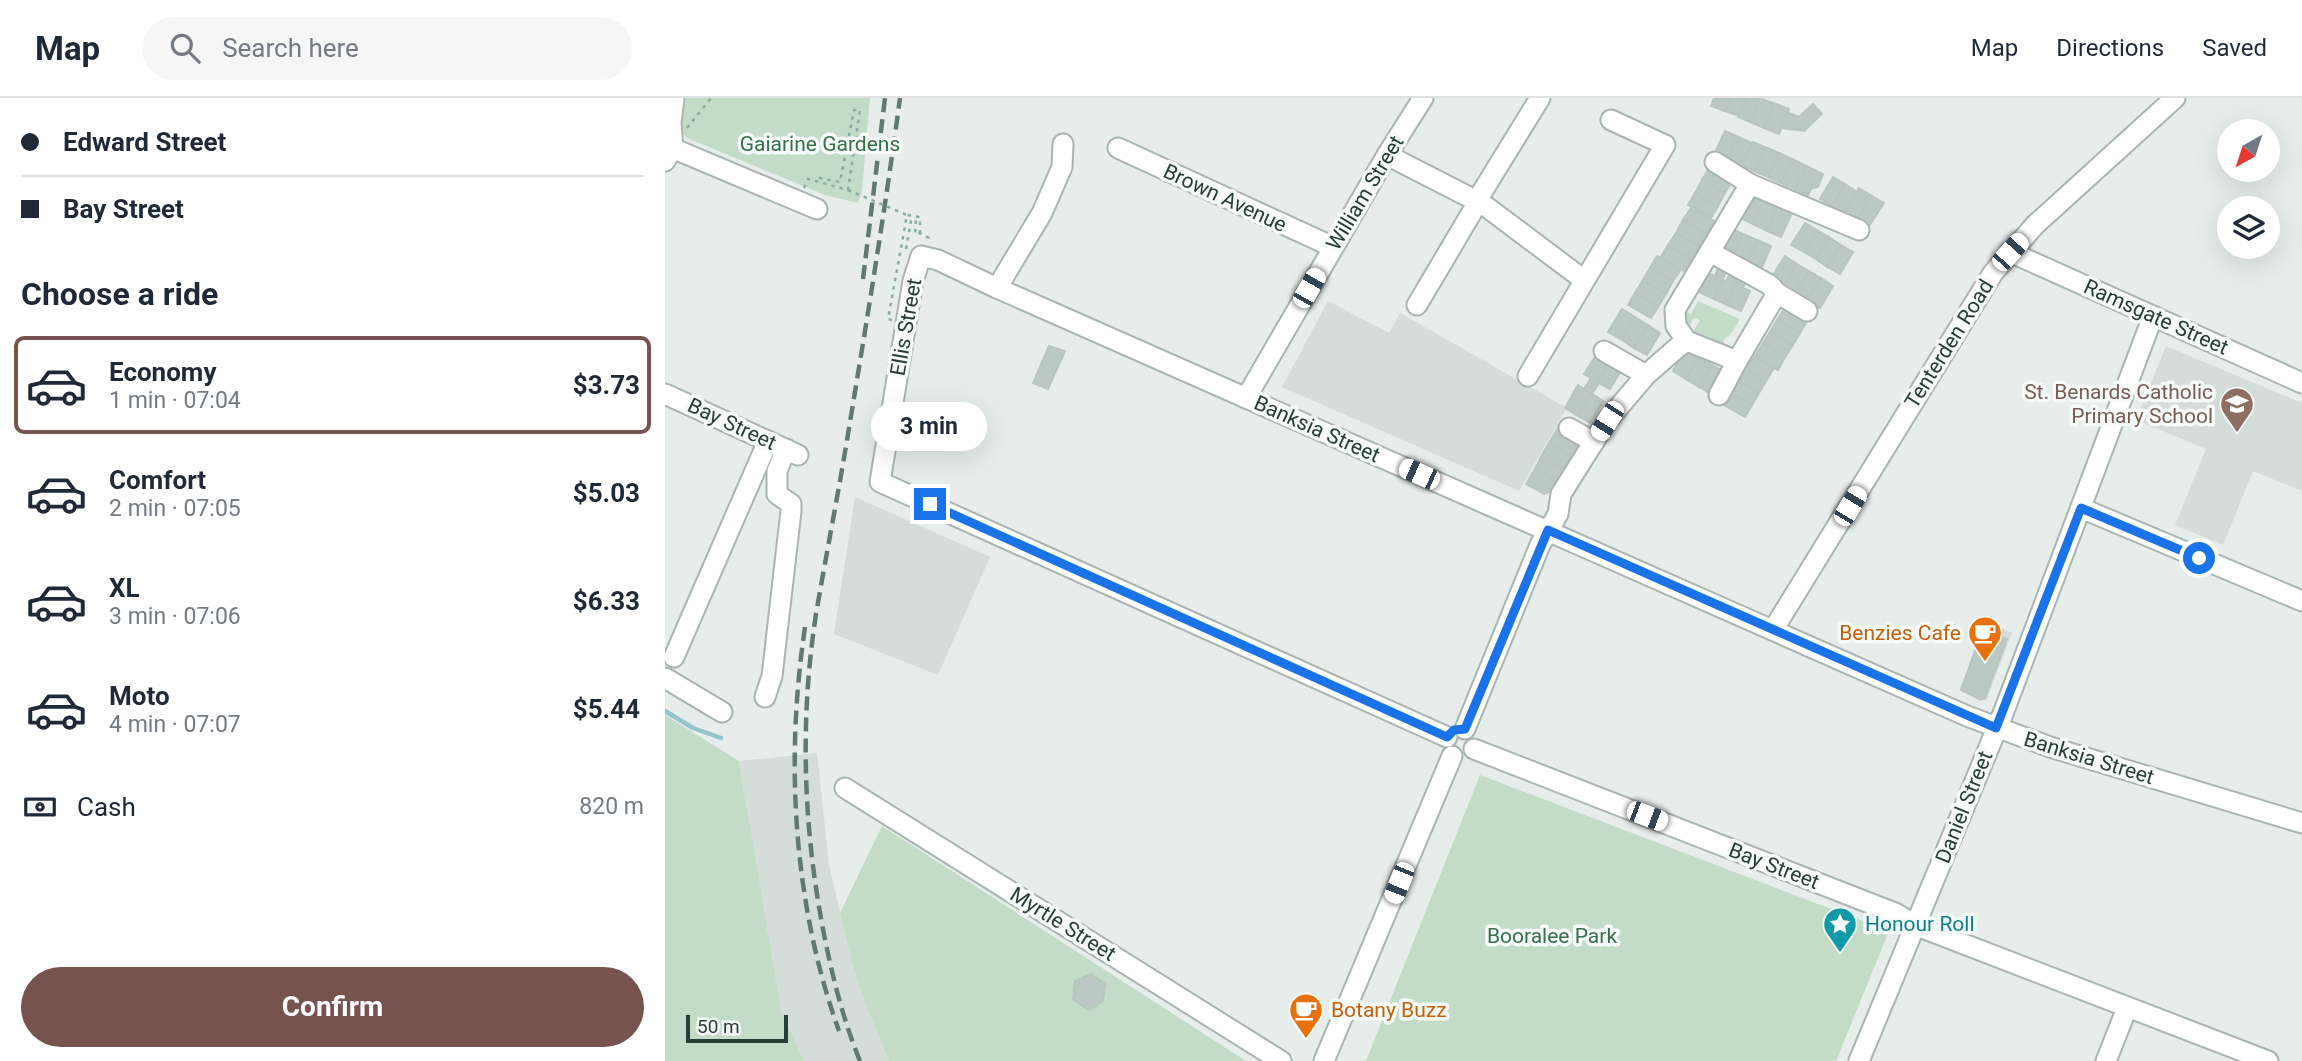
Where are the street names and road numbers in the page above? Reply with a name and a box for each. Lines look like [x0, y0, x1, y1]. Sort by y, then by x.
street label: William Street [1321, 131, 1409, 255]
street label: Brown Avenue [1160, 159, 1290, 237]
street label: Ramsgate Street [2080, 274, 2232, 360]
street label: Tenterden Road [1900, 275, 1998, 413]
street label: Ellis Street [886, 276, 926, 378]
street label: Banksia Street [1251, 391, 1384, 467]
street label: Bay Street [684, 393, 780, 455]
street label: Banksia Street [2021, 727, 2157, 789]
street label: Daniel Street [1931, 747, 1997, 867]
street label: Bay Street [1725, 838, 1823, 894]
street label: Myrtle Street [1006, 882, 1120, 966]

